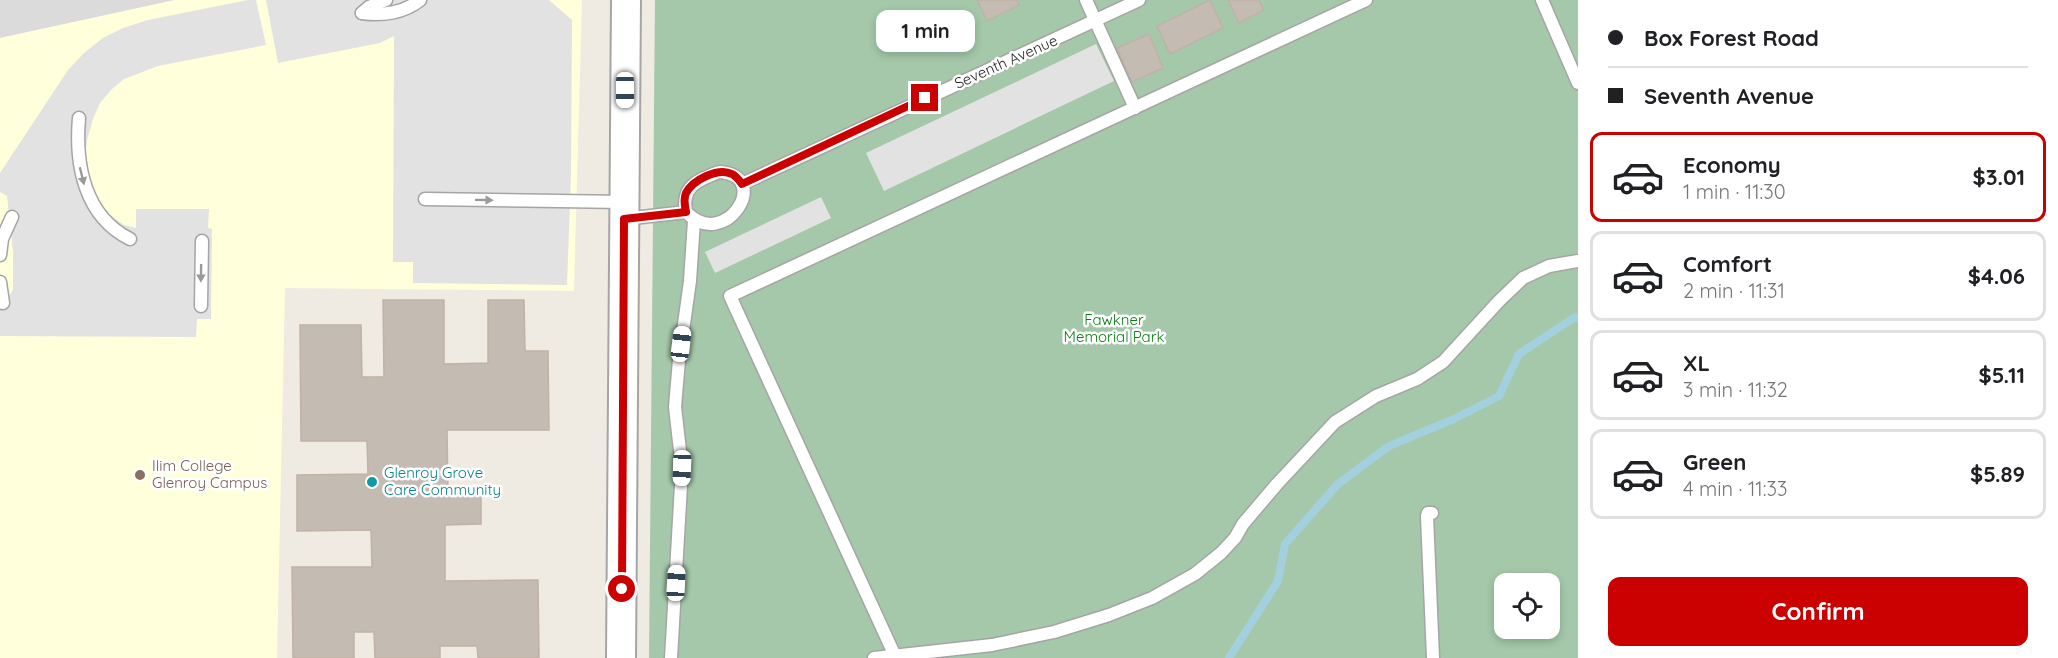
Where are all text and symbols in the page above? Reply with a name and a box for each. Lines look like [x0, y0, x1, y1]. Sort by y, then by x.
callout: 1 min [876, 11, 974, 53]
text: 1 min [901, 18, 950, 43]
text: Box Forest Road [1644, 24, 1819, 52]
street label: Seventh Avenue [951, 30, 1060, 93]
car [616, 72, 634, 108]
text: Seventh Avenue [1644, 82, 1814, 110]
route end [911, 84, 938, 111]
icon: car [1611, 150, 1665, 204]
text: Economy [1683, 151, 1781, 179]
text: $3.01 [1973, 163, 2025, 191]
one-way arrow [78, 166, 88, 185]
text: 1 min · 11:30 [1683, 179, 1786, 204]
one-way arrow [474, 195, 493, 205]
icon: car [1611, 249, 1665, 303]
text: Comfort [1683, 250, 1772, 278]
text: $4.06 [1968, 262, 2025, 290]
one-way arrow [197, 264, 206, 283]
text: 2 min · 11:31 [1683, 278, 1785, 303]
park label: Fawkner Memorial Park [1064, 310, 1165, 346]
car [670, 325, 692, 363]
icon: car [1611, 348, 1665, 402]
text: XL [1683, 349, 1710, 377]
text: $5.11 [1979, 361, 2025, 389]
text: 3 min · 11:32 [1683, 377, 1788, 402]
icon: car [1611, 447, 1665, 501]
text: Green [1683, 448, 1746, 476]
car [672, 450, 692, 486]
place label: Ilim College Glenroy Campus [152, 456, 267, 492]
text: $5.89 [1970, 460, 2025, 488]
place label: Glenroy Grove Care Community [384, 463, 501, 499]
marker: Ilim College Glenroy Campus [133, 468, 147, 482]
marker: Glenroy Grove Care Community [365, 475, 379, 489]
text: 4 min · 11:33 [1683, 476, 1787, 501]
car [666, 565, 686, 601]
map controls [1494, 573, 1560, 639]
button: locate [1494, 573, 1560, 639]
route start [608, 575, 635, 602]
button: Confirm [1608, 577, 2028, 646]

